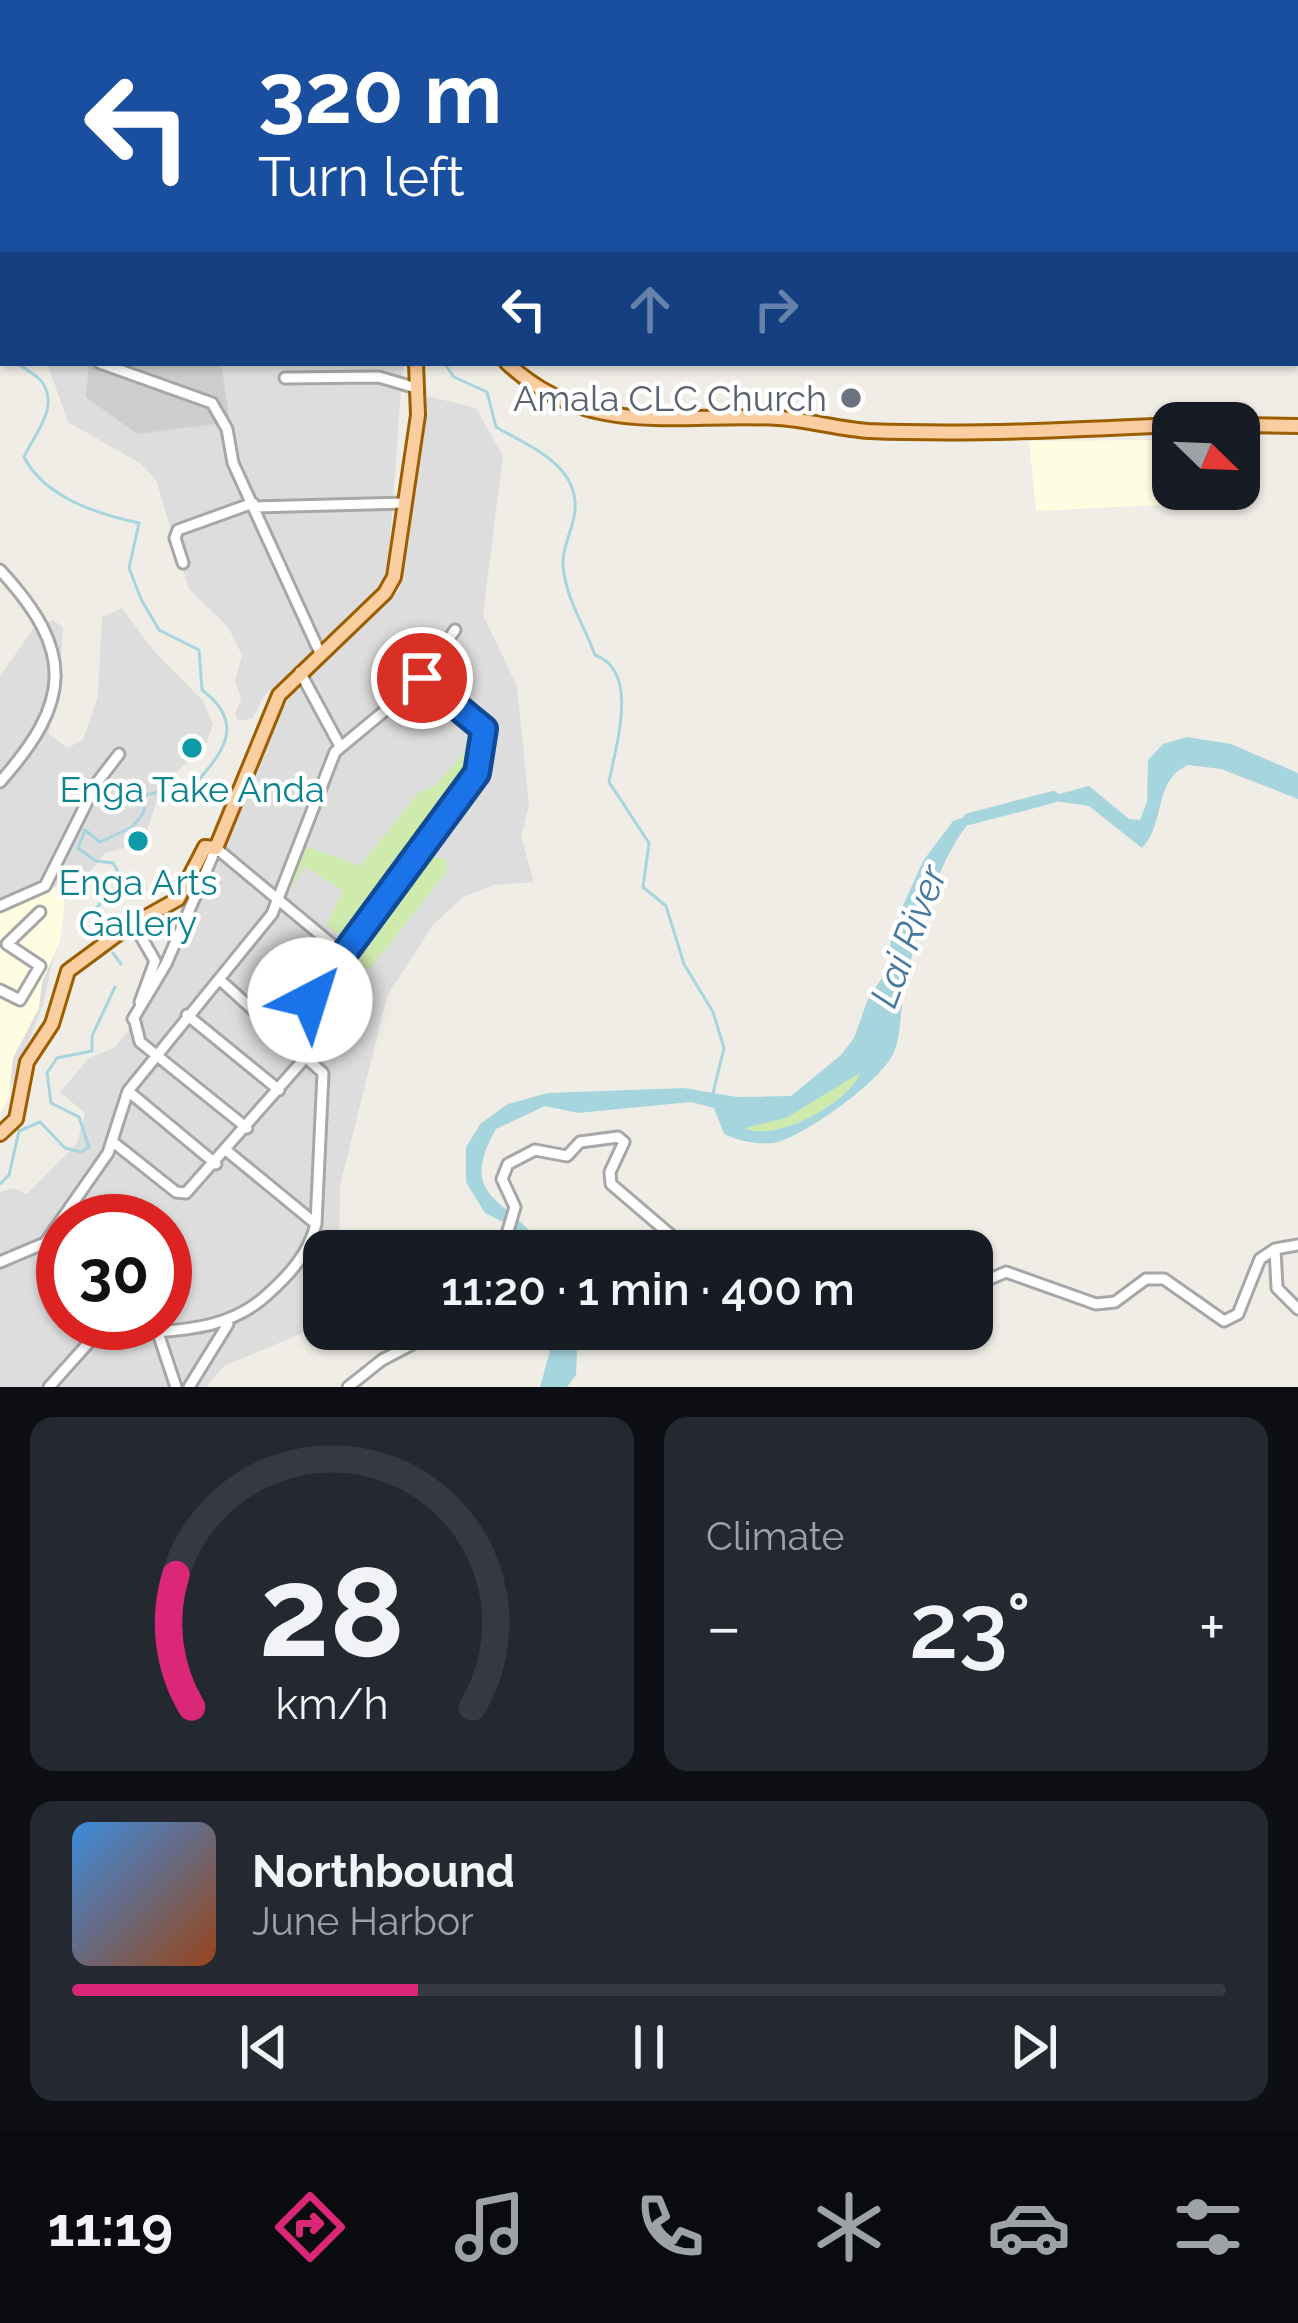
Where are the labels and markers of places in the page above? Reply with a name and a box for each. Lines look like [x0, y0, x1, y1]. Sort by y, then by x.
place label: Amala CLC Church [513, 377, 827, 419]
marker: Amala CLC Church [838, 385, 864, 411]
pin [371, 627, 473, 729]
marker: Enga Take Anda [179, 735, 205, 761]
place label: Enga Take Anda [59, 768, 325, 810]
marker: Enga Arts Gallery [125, 828, 151, 854]
place label: Enga Arts Gallery [58, 861, 218, 944]

